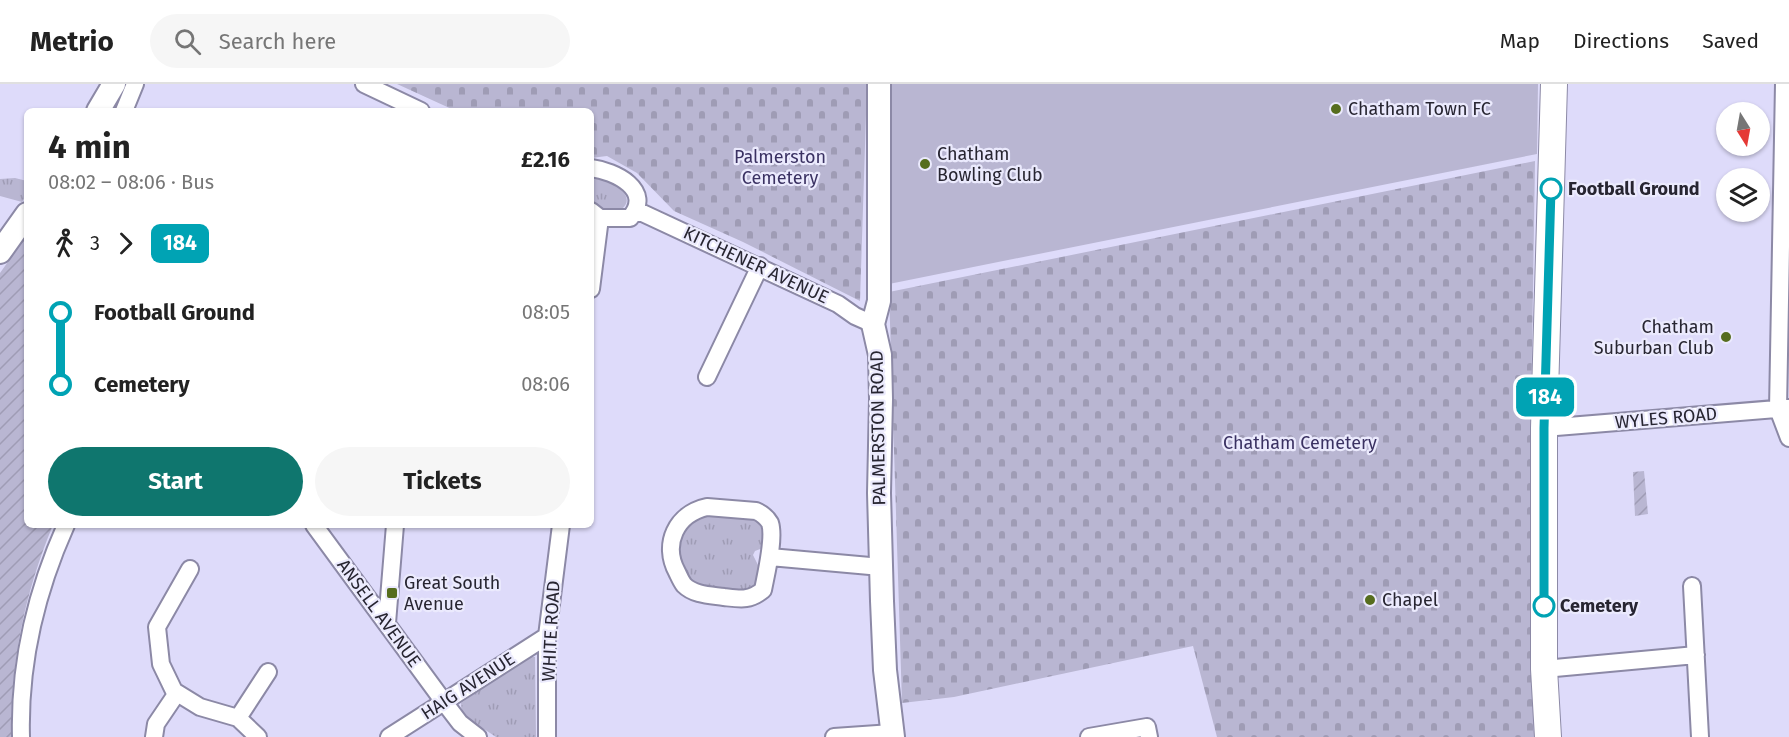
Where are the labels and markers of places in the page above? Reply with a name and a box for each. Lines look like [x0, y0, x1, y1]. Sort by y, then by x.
place label: Chatham Town FC [1348, 98, 1491, 120]
marker: Chatham Town FC [1329, 102, 1343, 116]
place label: Chatham Bowling Club [937, 143, 1043, 186]
marker: Chatham Bowling Club [918, 157, 932, 171]
marker: Football Ground [1540, 178, 1562, 200]
place label: Football Ground [1568, 178, 1700, 200]
place label: Chatham Suburban Club [1594, 316, 1714, 359]
marker: Chatham Suburban Club [1719, 330, 1733, 344]
place label: Great South Avenue [404, 572, 500, 615]
marker: Great South Avenue [385, 586, 399, 600]
place label: Chapel [1382, 589, 1438, 611]
marker: Chapel [1363, 593, 1377, 607]
marker: Cemetery [1533, 595, 1555, 617]
place label: Cemetery [1560, 595, 1639, 617]

